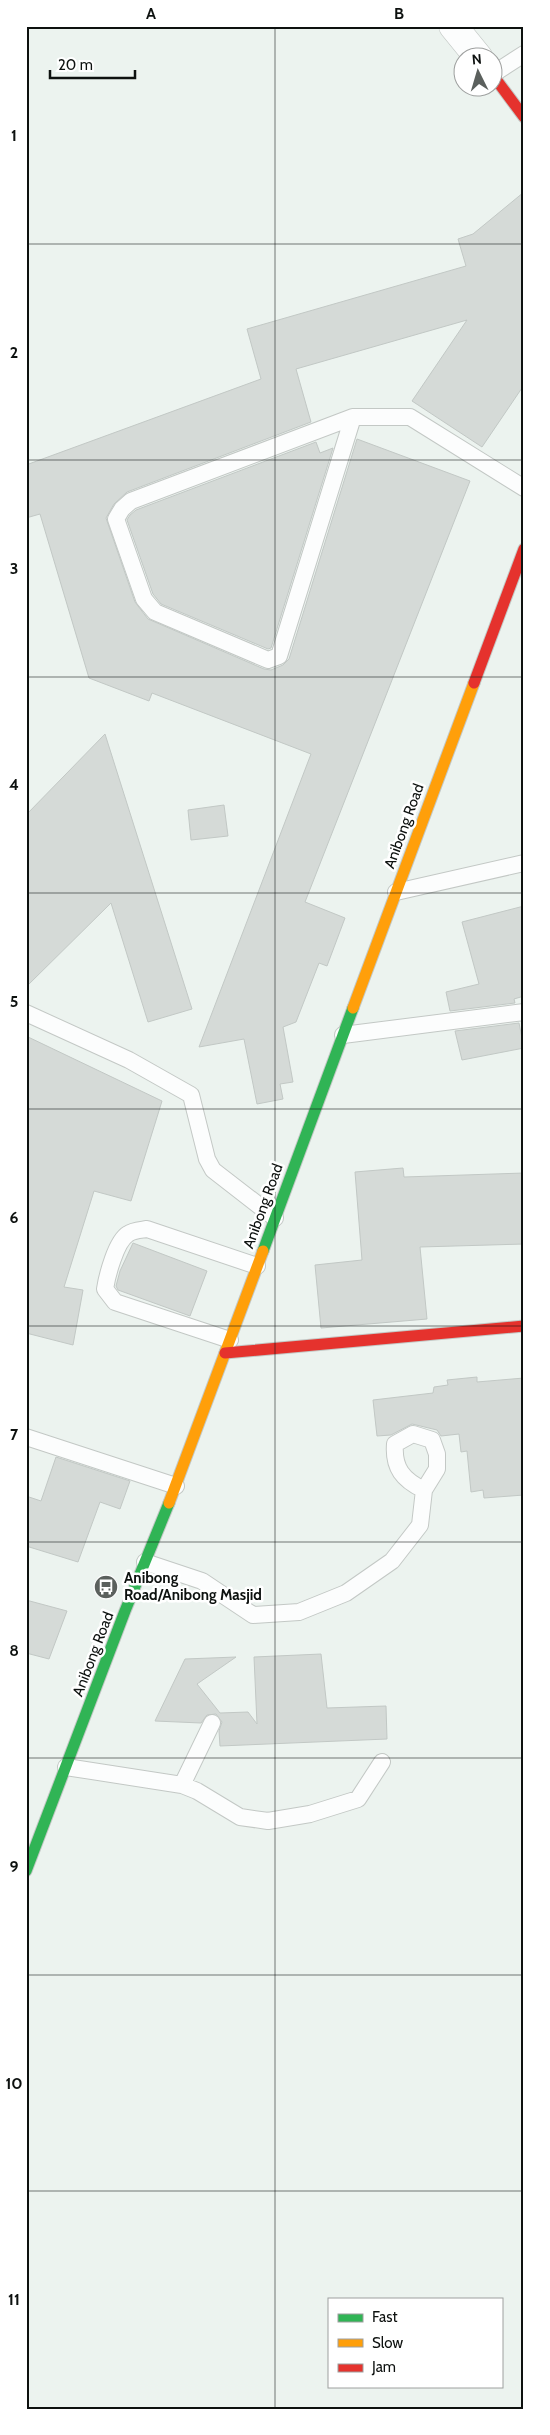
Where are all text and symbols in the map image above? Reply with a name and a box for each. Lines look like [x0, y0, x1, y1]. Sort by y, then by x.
text: A [146, 4, 156, 23]
text: B [394, 4, 404, 23]
scale bar [50, 48, 135, 80]
north arrow [452, 48, 502, 98]
text: N [471, 50, 483, 68]
text: 20 m [58, 56, 93, 74]
text: 1 [11, 126, 17, 145]
text: 2 [10, 343, 18, 362]
text: 3 [10, 559, 18, 578]
text: 4 [9, 775, 19, 794]
street label: Anibong Road [380, 781, 428, 871]
text: 5 [10, 992, 18, 1011]
street label: Anibong Road [239, 1161, 287, 1251]
text: 6 [10, 1208, 19, 1227]
text: 7 [10, 1425, 19, 1444]
place label: Anibong Road/Anibong Masjid [124, 1569, 262, 1604]
bus stop icon: Anibong Road/Anibong Masjid [93, 1574, 119, 1600]
street label: Anibong Road [69, 1609, 117, 1699]
text: 8 [9, 1641, 19, 1660]
text: 9 [10, 1857, 19, 1876]
text: 10 [5, 2074, 23, 2093]
text: 11 [8, 2290, 20, 2309]
legend [328, 2298, 502, 2388]
text: Fast [372, 2308, 397, 2326]
text: Slow [372, 2334, 403, 2352]
text: Jam [371, 2358, 396, 2376]

